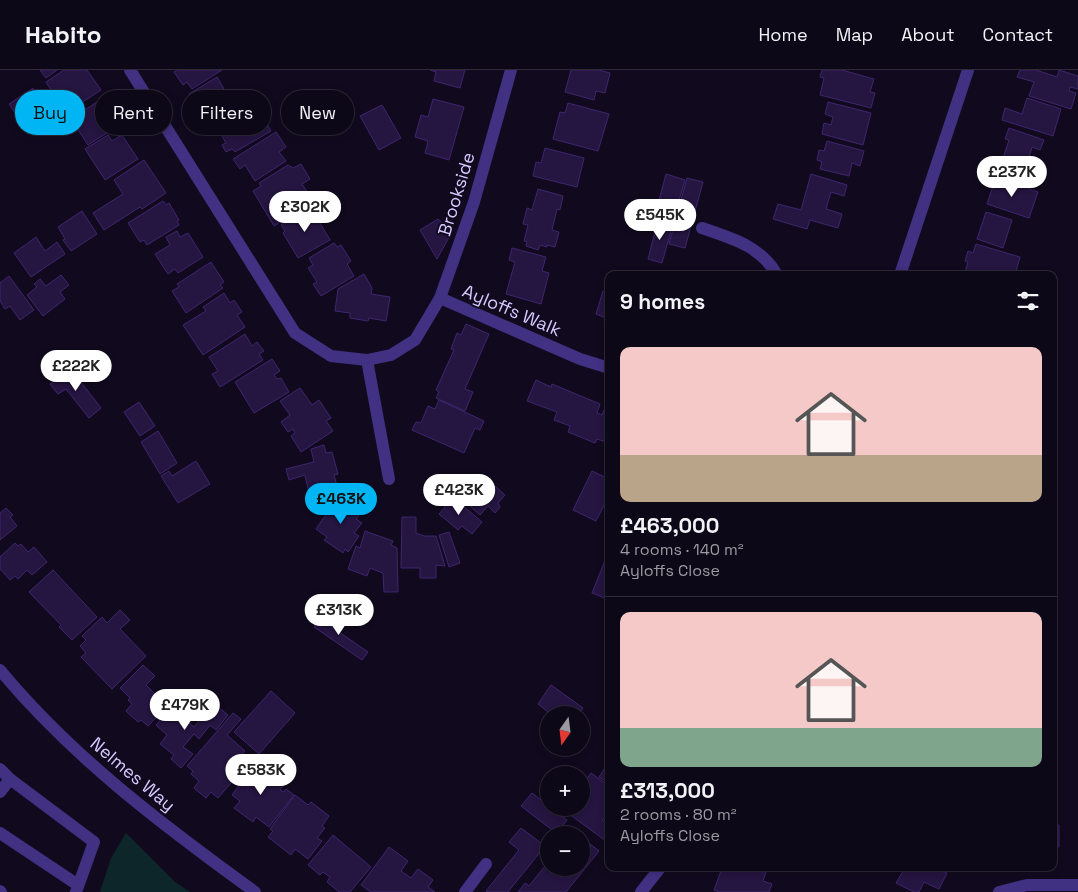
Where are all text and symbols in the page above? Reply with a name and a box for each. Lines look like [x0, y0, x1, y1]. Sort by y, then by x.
text: Habito [25, 19, 102, 50]
text: Home [759, 23, 808, 46]
text: Map [836, 23, 873, 46]
text: About [901, 23, 955, 46]
text: Contact [983, 23, 1053, 46]
chip: Buy [15, 90, 85, 135]
chip: Rent [95, 90, 172, 135]
chip: Filters [182, 90, 271, 135]
chip: New [281, 90, 354, 135]
street label: Brookside [432, 149, 480, 239]
pin: £237K [977, 156, 1047, 198]
text: £237K [988, 161, 1036, 182]
pin: £302K [270, 190, 340, 233]
text: £302K [280, 196, 330, 217]
pin: £545K [625, 198, 695, 241]
text: £545K [635, 204, 685, 225]
street label: Ayloffs Walk [459, 279, 565, 341]
icon: filters [1014, 287, 1042, 315]
text: 9 homes [620, 288, 705, 315]
pin: £222K [41, 350, 111, 392]
text: £222K [52, 355, 100, 376]
icon: home [786, 379, 876, 469]
pin: £423K [424, 474, 494, 516]
text: £423K [434, 479, 484, 500]
pin: £463K [306, 482, 376, 525]
text: £463K [316, 488, 366, 509]
text: £463,000 [620, 512, 719, 539]
text: 4 rooms · 140 m² [620, 539, 744, 560]
text: Ayloffs Close [620, 560, 720, 581]
pin: £313K [304, 594, 374, 636]
text: £313K [316, 599, 362, 620]
icon: home [786, 645, 876, 735]
pin: £479K [150, 688, 220, 731]
text: £479K [161, 694, 209, 715]
north arrow [540, 706, 590, 756]
map controls [540, 706, 590, 876]
street label: Nelmes Way [86, 732, 180, 816]
pin: £583K [226, 754, 296, 796]
text: £583K [236, 759, 286, 780]
button: + [540, 766, 590, 816]
text: £313,000 [620, 777, 715, 804]
text: 2 rooms · 80 m² [620, 804, 737, 825]
text: Ayloffs Close [620, 825, 720, 846]
button: − [540, 826, 590, 876]

